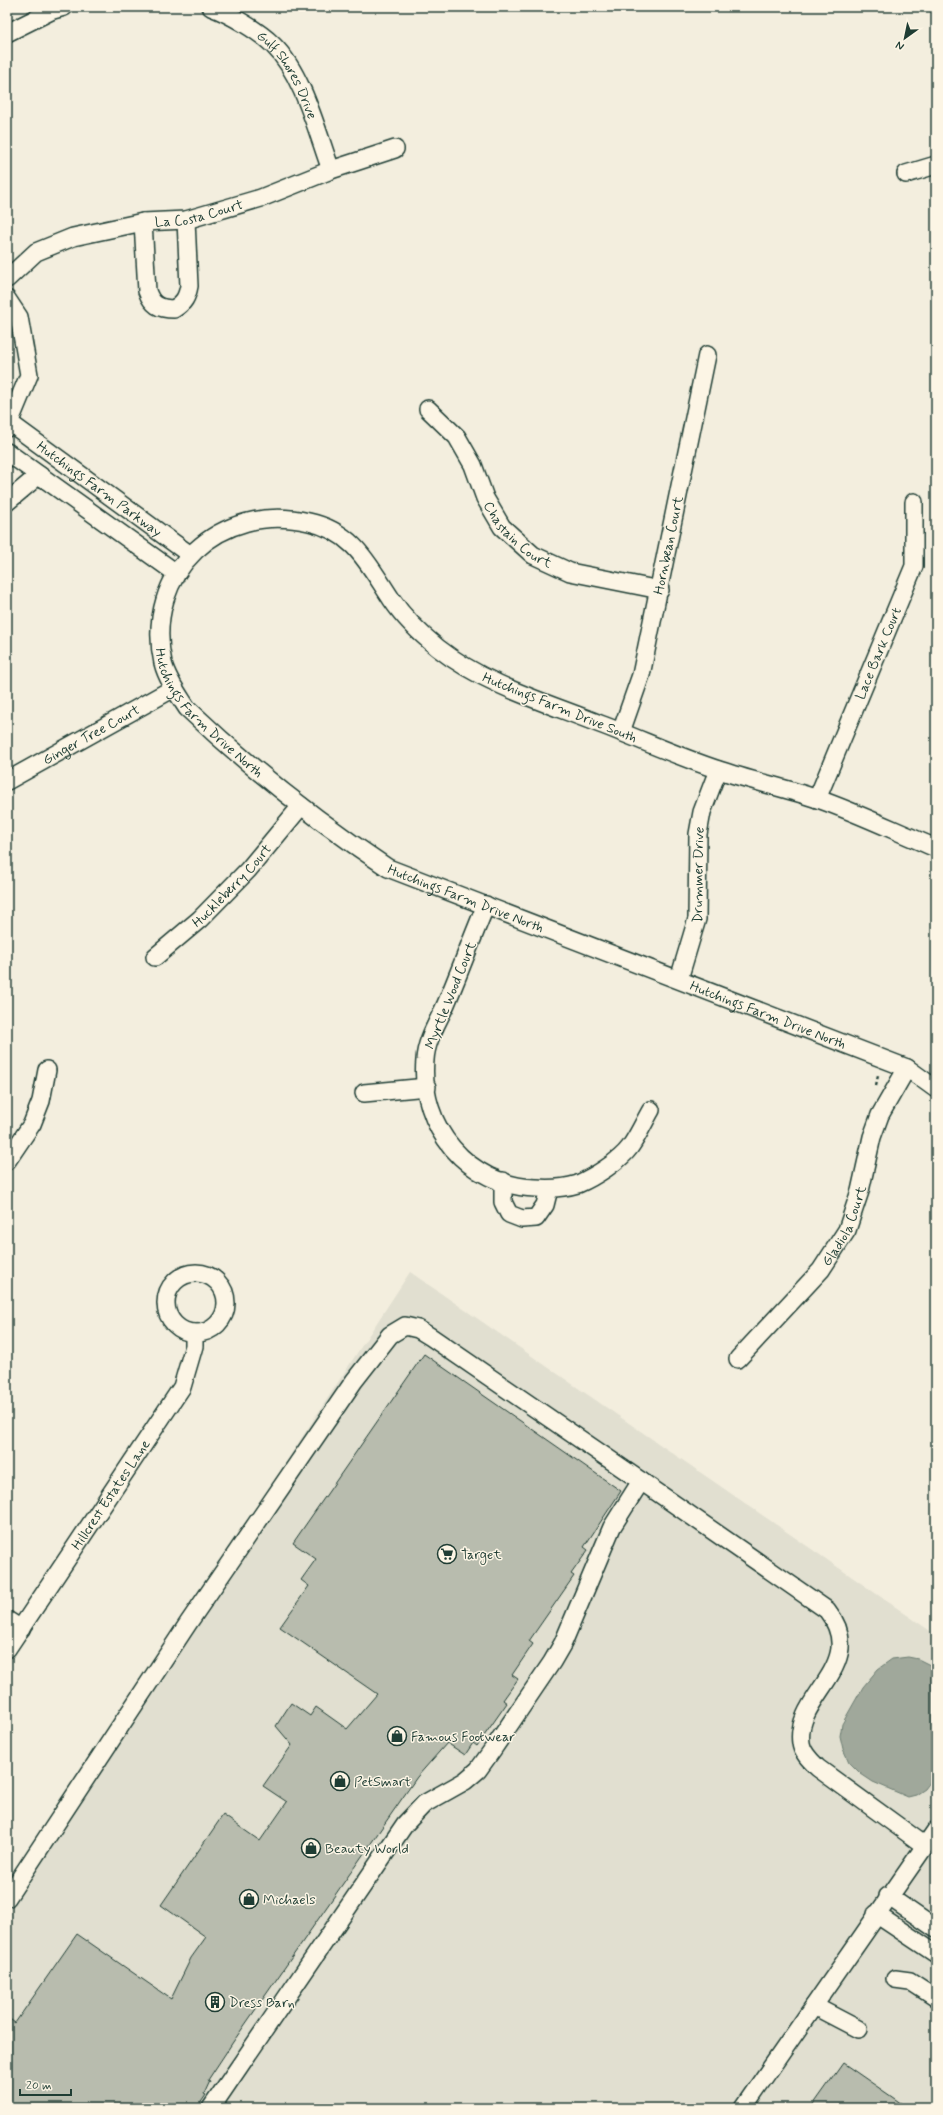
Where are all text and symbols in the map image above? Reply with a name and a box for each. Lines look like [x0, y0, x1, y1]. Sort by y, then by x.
north arrow [885, 18, 925, 58]
street label: Gulf Shores Drive [253, 27, 321, 122]
text: N [893, 38, 907, 53]
street label: La Costa Court [154, 196, 246, 231]
street label: Hutchings Farm Parkway [33, 438, 165, 541]
street label: Hornbean Court [650, 494, 688, 596]
street label: Chastain Court [479, 498, 555, 573]
street label: Lace Bark Court [851, 605, 906, 702]
street label: Hutchings Farm Drive North [151, 647, 267, 782]
street label: Hutchings Farm Drive South [479, 669, 640, 749]
street label: Ginger Tree Court [40, 701, 143, 769]
street label: Drummer Drive [689, 825, 709, 923]
street label: Huckleberry Court [189, 840, 276, 932]
street label: Hutchings Farm Drive North [385, 861, 546, 937]
street label: Myrtle Wood Court [421, 938, 481, 1052]
street label: Hutchings Farm Drive North [687, 977, 849, 1054]
street label: Gladiola Court [818, 1184, 871, 1270]
street label: Hillcrest Estates Lane [68, 1436, 155, 1554]
supermarket icon: Target [436, 1543, 458, 1565]
place label: Target [461, 1546, 502, 1565]
shop icon: Famous Footwear [386, 1725, 408, 1747]
place label: Famous Footwear [411, 1728, 515, 1746]
shop icon: PetSmart [329, 1770, 351, 1792]
place label: PetSmart [354, 1773, 412, 1791]
shop icon: Beauty World [300, 1837, 322, 1859]
place label: Beauty World [325, 1840, 409, 1858]
shop icon: Michaels [238, 1888, 260, 1910]
place label: Michaels [263, 1891, 315, 1909]
building icon: Dress Barn [204, 1991, 226, 2013]
place label: Dress Barn [229, 1994, 295, 2012]
scale bar [20, 2071, 71, 2097]
text: 20 m [26, 2078, 52, 2094]

